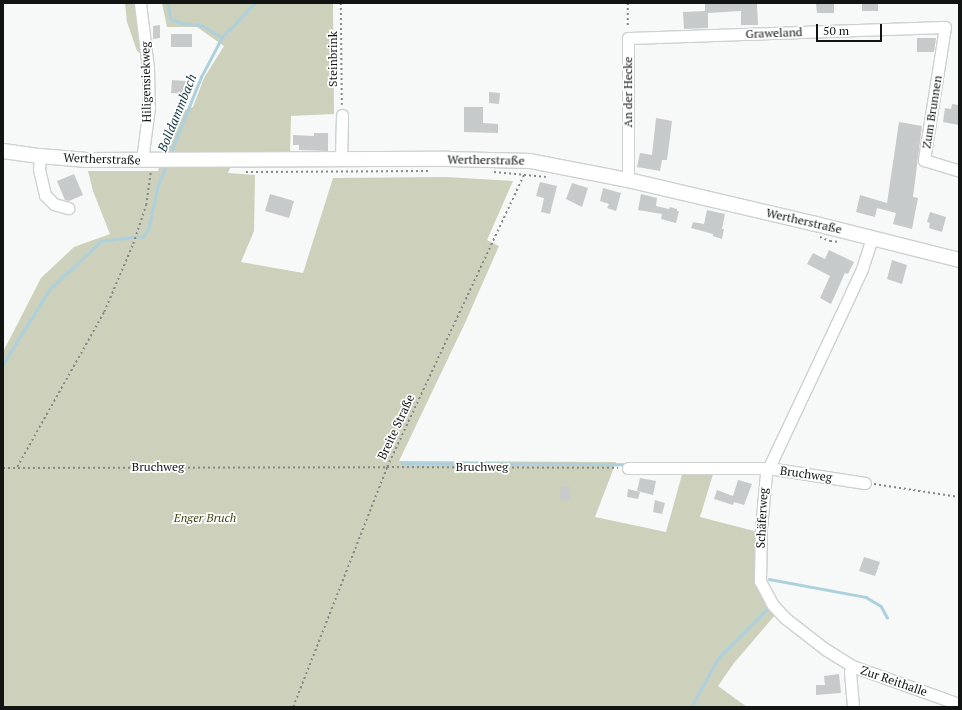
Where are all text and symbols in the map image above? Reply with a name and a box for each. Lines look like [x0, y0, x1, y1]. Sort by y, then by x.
scale bar [818, 16, 884, 42]
text: 50 m [823, 23, 849, 38]
street label: Graweland [745, 25, 803, 41]
street label: Steinbrink [326, 31, 340, 87]
street label: Hiligensiekweg [138, 41, 154, 123]
street label: An der Hecke [621, 57, 635, 127]
water label: Bolldammbach [154, 72, 200, 154]
street label: Zum Brunnen [919, 74, 945, 150]
street label: Wertherstraße [63, 150, 141, 168]
street label: Wertherstraße [447, 152, 525, 168]
street label: Wertherstraße [765, 205, 843, 237]
street label: Breite Straße [375, 392, 417, 462]
street label: Bruchweg [132, 460, 184, 474]
street label: Bruchweg [456, 460, 508, 474]
street label: Bruchweg [779, 463, 833, 485]
street label: Schäferweg [753, 487, 771, 549]
park label: Enger Bruch [174, 511, 236, 525]
street label: Zur Reithalle [859, 663, 929, 699]

